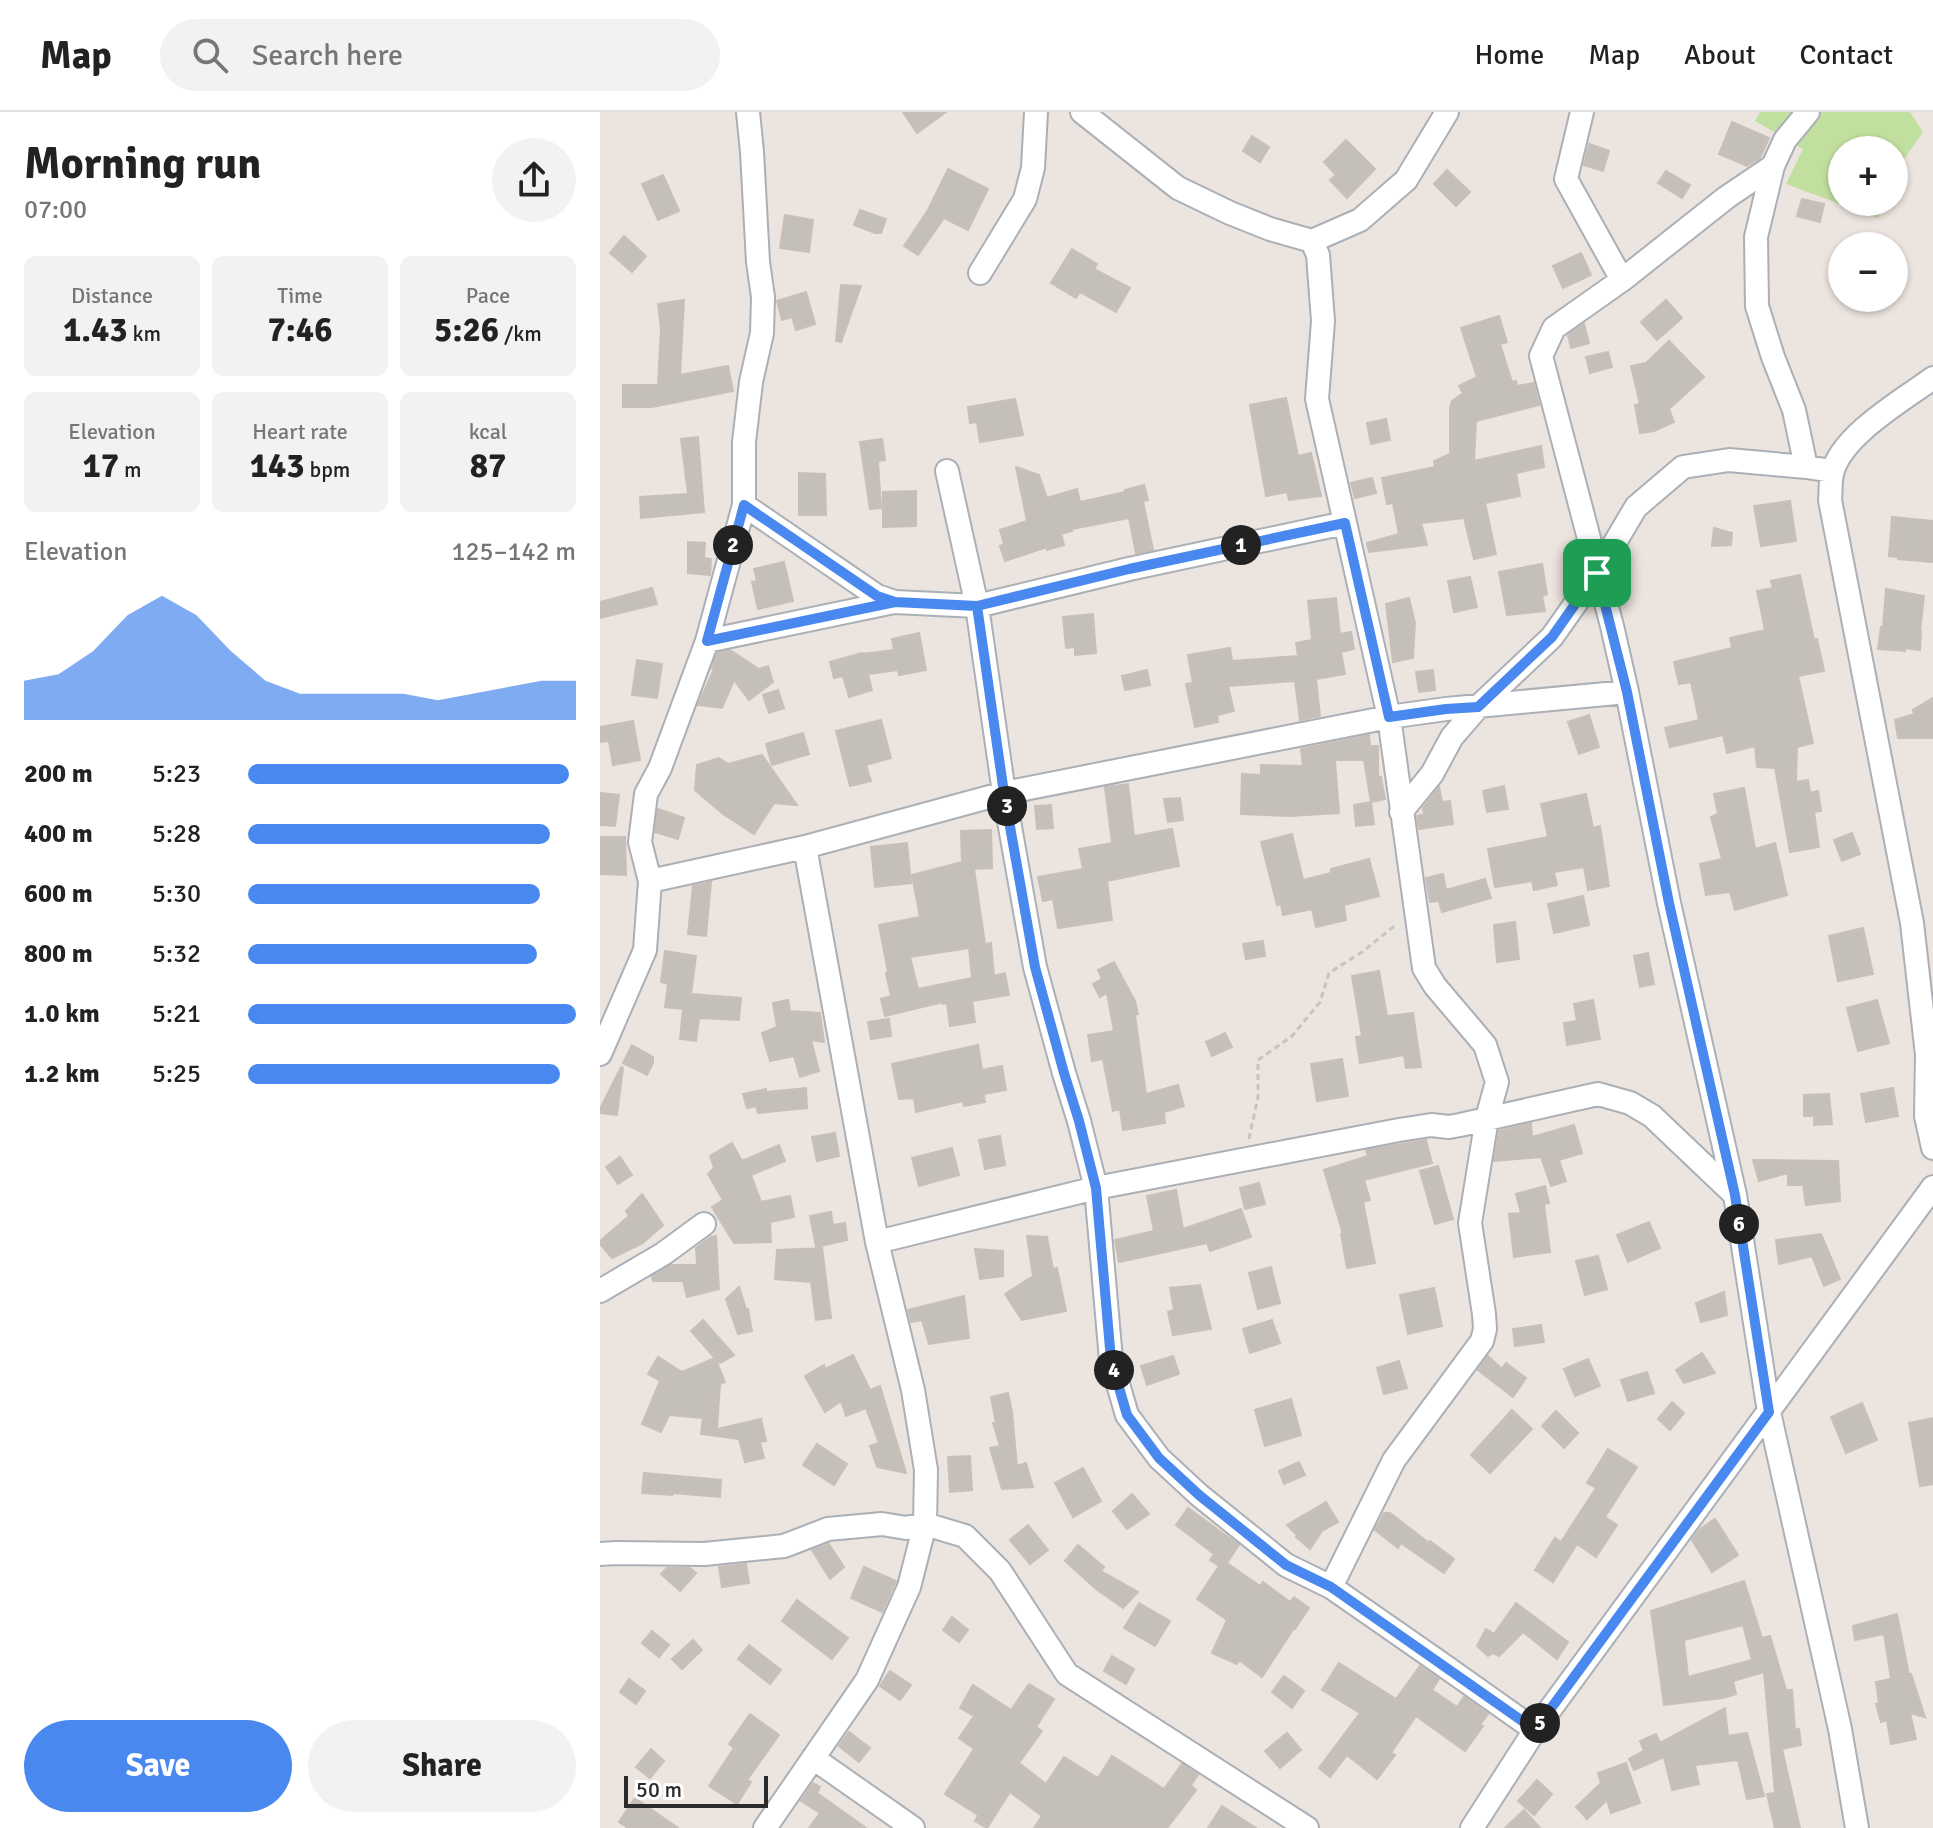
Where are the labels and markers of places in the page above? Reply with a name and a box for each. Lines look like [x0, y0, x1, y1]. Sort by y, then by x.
pin: 2 [713, 525, 753, 565]
pin: 1 [1221, 525, 1261, 565]
pin [1563, 539, 1631, 607]
pin: 3 [987, 786, 1027, 826]
pin: 6 [1719, 1204, 1759, 1244]
pin: 4 [1094, 1350, 1134, 1390]
pin: 5 [1520, 1703, 1560, 1743]

